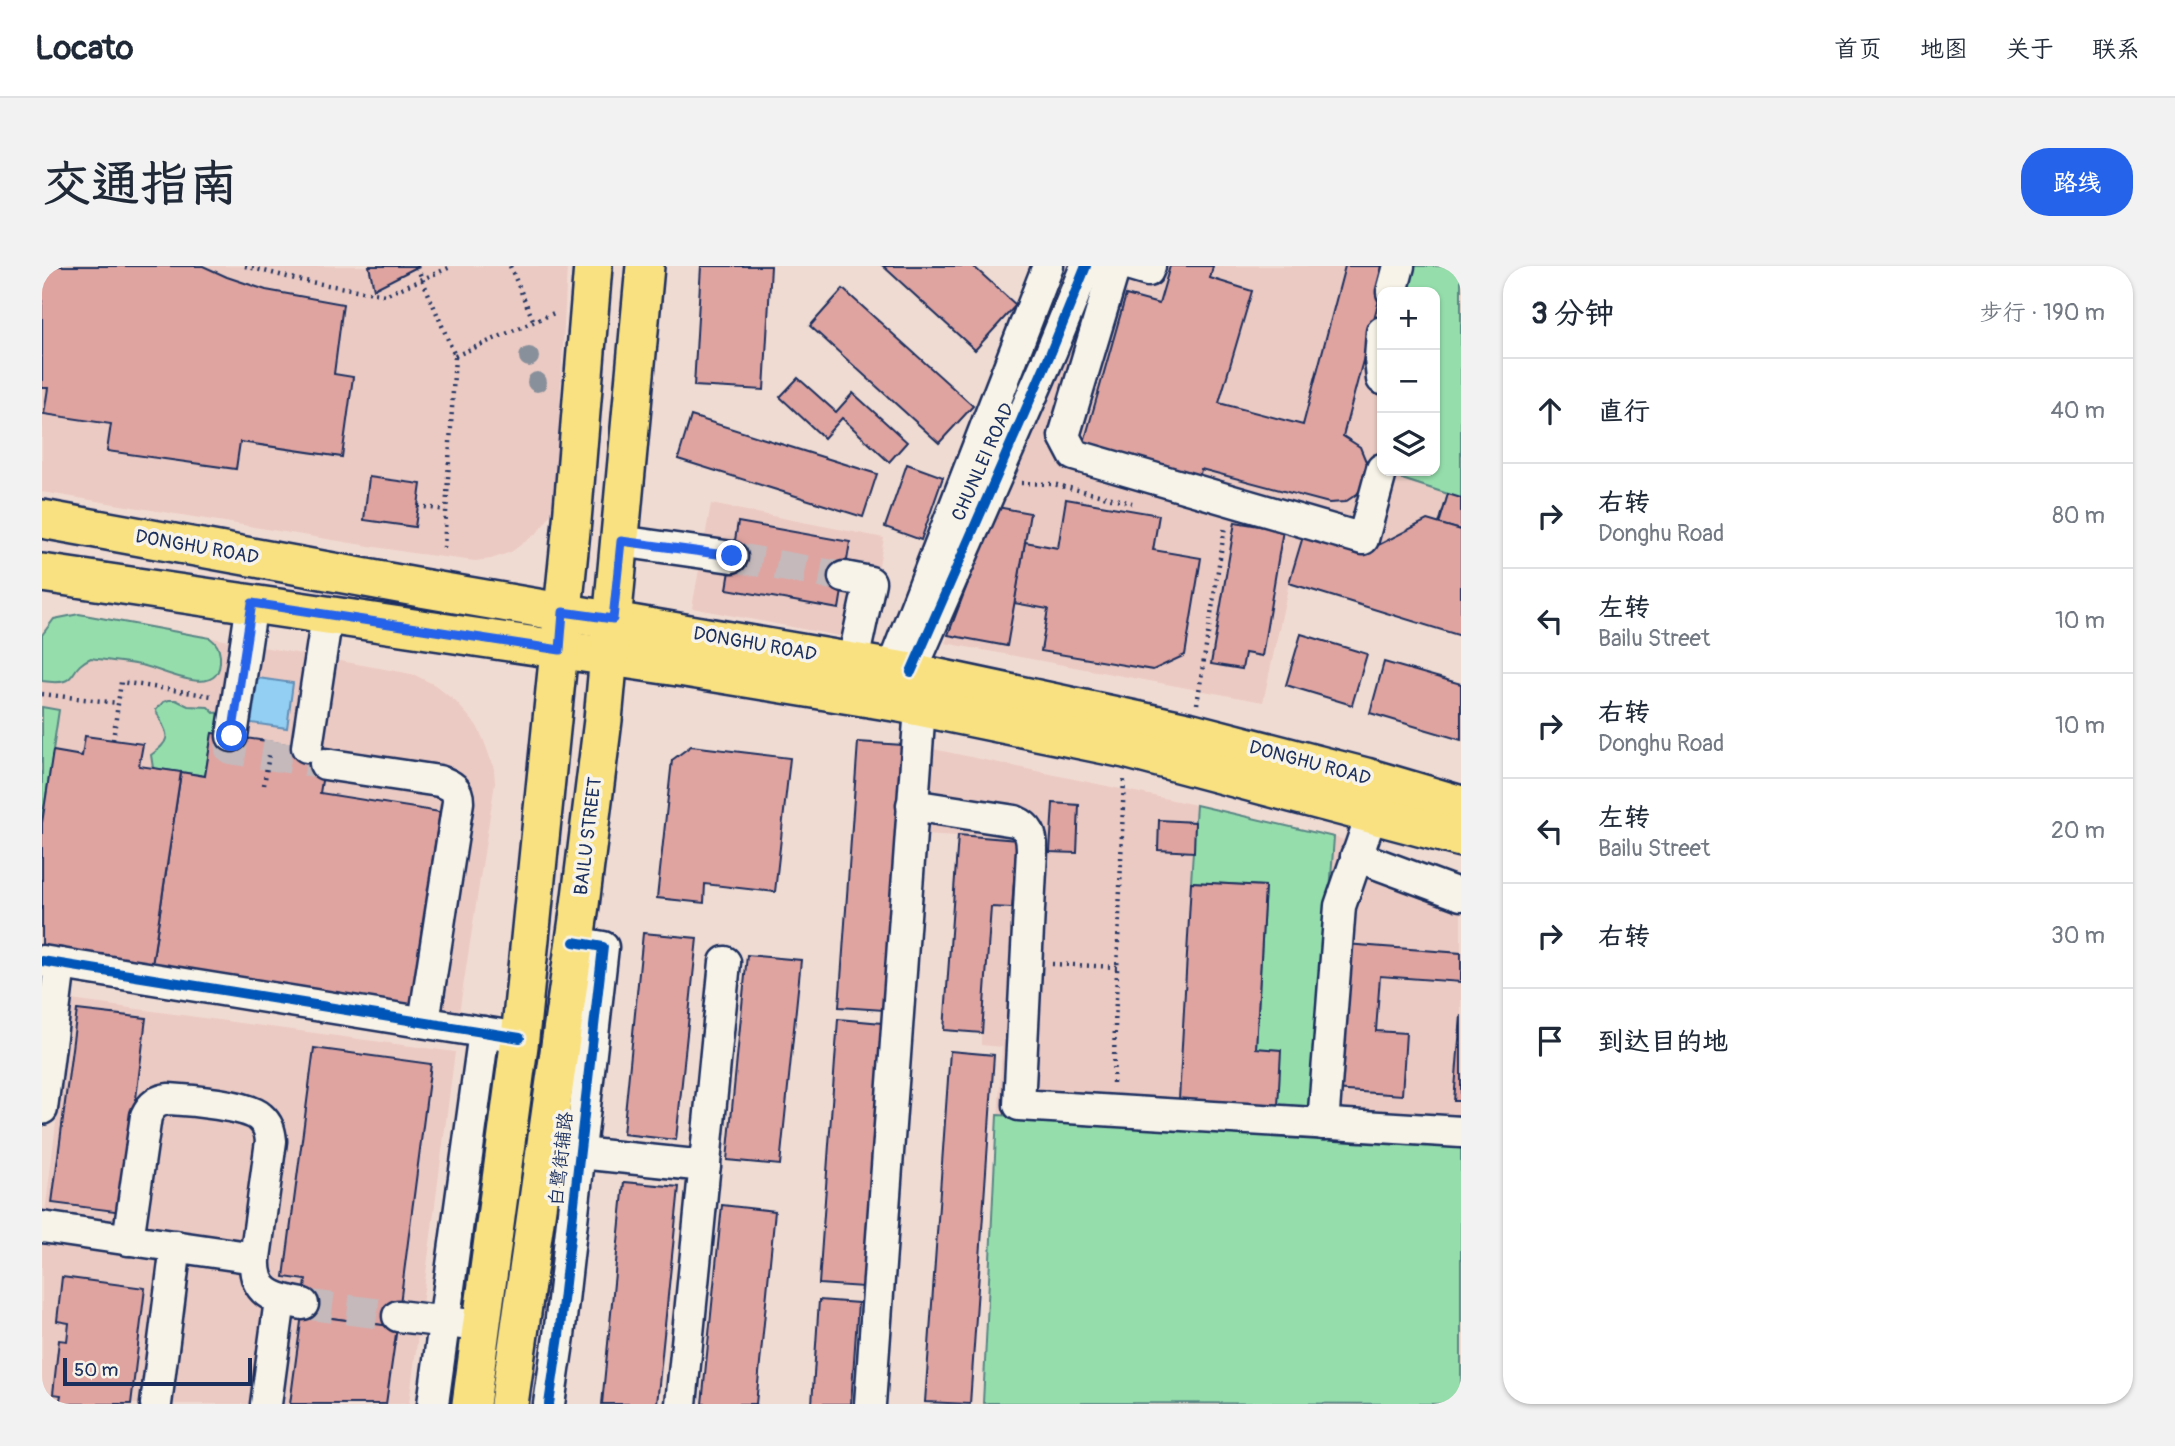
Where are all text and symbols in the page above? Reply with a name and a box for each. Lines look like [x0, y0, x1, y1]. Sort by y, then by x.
text: Locato [35, 28, 133, 69]
text: 首页 [1834, 35, 1882, 64]
text: 地图 [1920, 35, 1968, 64]
text: 关于 [2006, 35, 2054, 64]
text: 联系 [2092, 35, 2140, 64]
button: 路线 [2021, 148, 2133, 216]
text: 交通指南 [42, 154, 238, 215]
map controls [1377, 287, 1440, 476]
button: + [1377, 287, 1440, 350]
text: 3 分钟 [1531, 295, 1614, 332]
text: 步行 · 190 m [1980, 298, 2105, 327]
button: − [1377, 350, 1440, 413]
icon: ahead [1531, 392, 1569, 430]
text: 直行 [1598, 396, 1650, 428]
text: 40 m [2051, 396, 2105, 425]
street label: CHUNLEI ROAD [946, 399, 1020, 525]
button: layers [1377, 413, 1440, 476]
text: 右转 [1598, 487, 1650, 519]
icon: right [1531, 497, 1569, 535]
text: 80 m [2052, 501, 2105, 530]
text: Donghu Road [1598, 519, 1724, 548]
street label: DONGHU ROAD [133, 524, 261, 570]
route end [716, 540, 747, 571]
text: 左转 [1598, 592, 1650, 624]
icon: left [1531, 602, 1569, 640]
text: 10 m [2055, 606, 2105, 635]
street label: DONGHU ROAD [691, 621, 819, 667]
text: Bailu Street [1598, 624, 1710, 653]
text: 右转 [1598, 697, 1650, 729]
icon: right [1531, 707, 1569, 745]
text: 10 m [2055, 711, 2105, 740]
route start [216, 720, 247, 751]
text: Donghu Road [1598, 729, 1724, 758]
street label: DONGHU ROAD [1246, 735, 1374, 791]
street label: BAILU STREET [569, 776, 607, 896]
text: 左转 [1598, 802, 1650, 834]
icon: left [1531, 812, 1569, 850]
text: 20 m [2051, 816, 2105, 845]
text: Bailu Street [1598, 834, 1710, 863]
icon: right [1531, 917, 1569, 955]
text: 右转 [1598, 921, 1650, 953]
text: 30 m [2051, 921, 2105, 950]
icon: arrive [1531, 1022, 1569, 1060]
text: 到达目的地 [1598, 1026, 1728, 1058]
street label: 白鹭街辅路 [544, 1110, 578, 1208]
scale bar [63, 1355, 252, 1387]
text: 50 m [74, 1358, 118, 1382]

